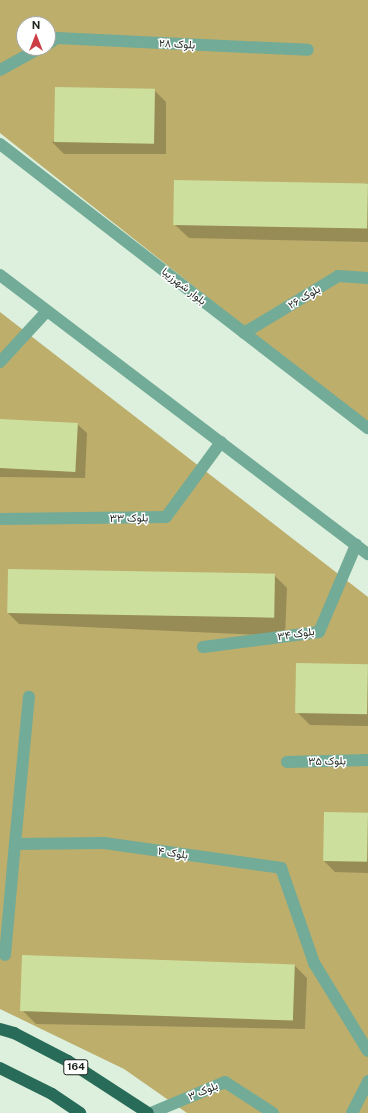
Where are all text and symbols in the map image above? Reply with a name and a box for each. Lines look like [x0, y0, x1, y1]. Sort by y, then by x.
north arrow [16, 16, 56, 56]
text: N [32, 19, 40, 31]
street label: بلوک ۲۸ [159, 36, 195, 52]
street label: بلوار شهرزیبا [159, 265, 209, 307]
street label: بلوک ۲۶ [286, 282, 322, 312]
street label: بلوک ۳۳ [110, 511, 148, 525]
street label: بلوک ۳۴ [276, 625, 316, 643]
street label: بلوک ۳۵ [308, 754, 346, 768]
street label: بلوک ۴ [157, 844, 189, 862]
road number: 164 [63, 1059, 89, 1075]
street label: بلوک ۳ [186, 1079, 220, 1103]

